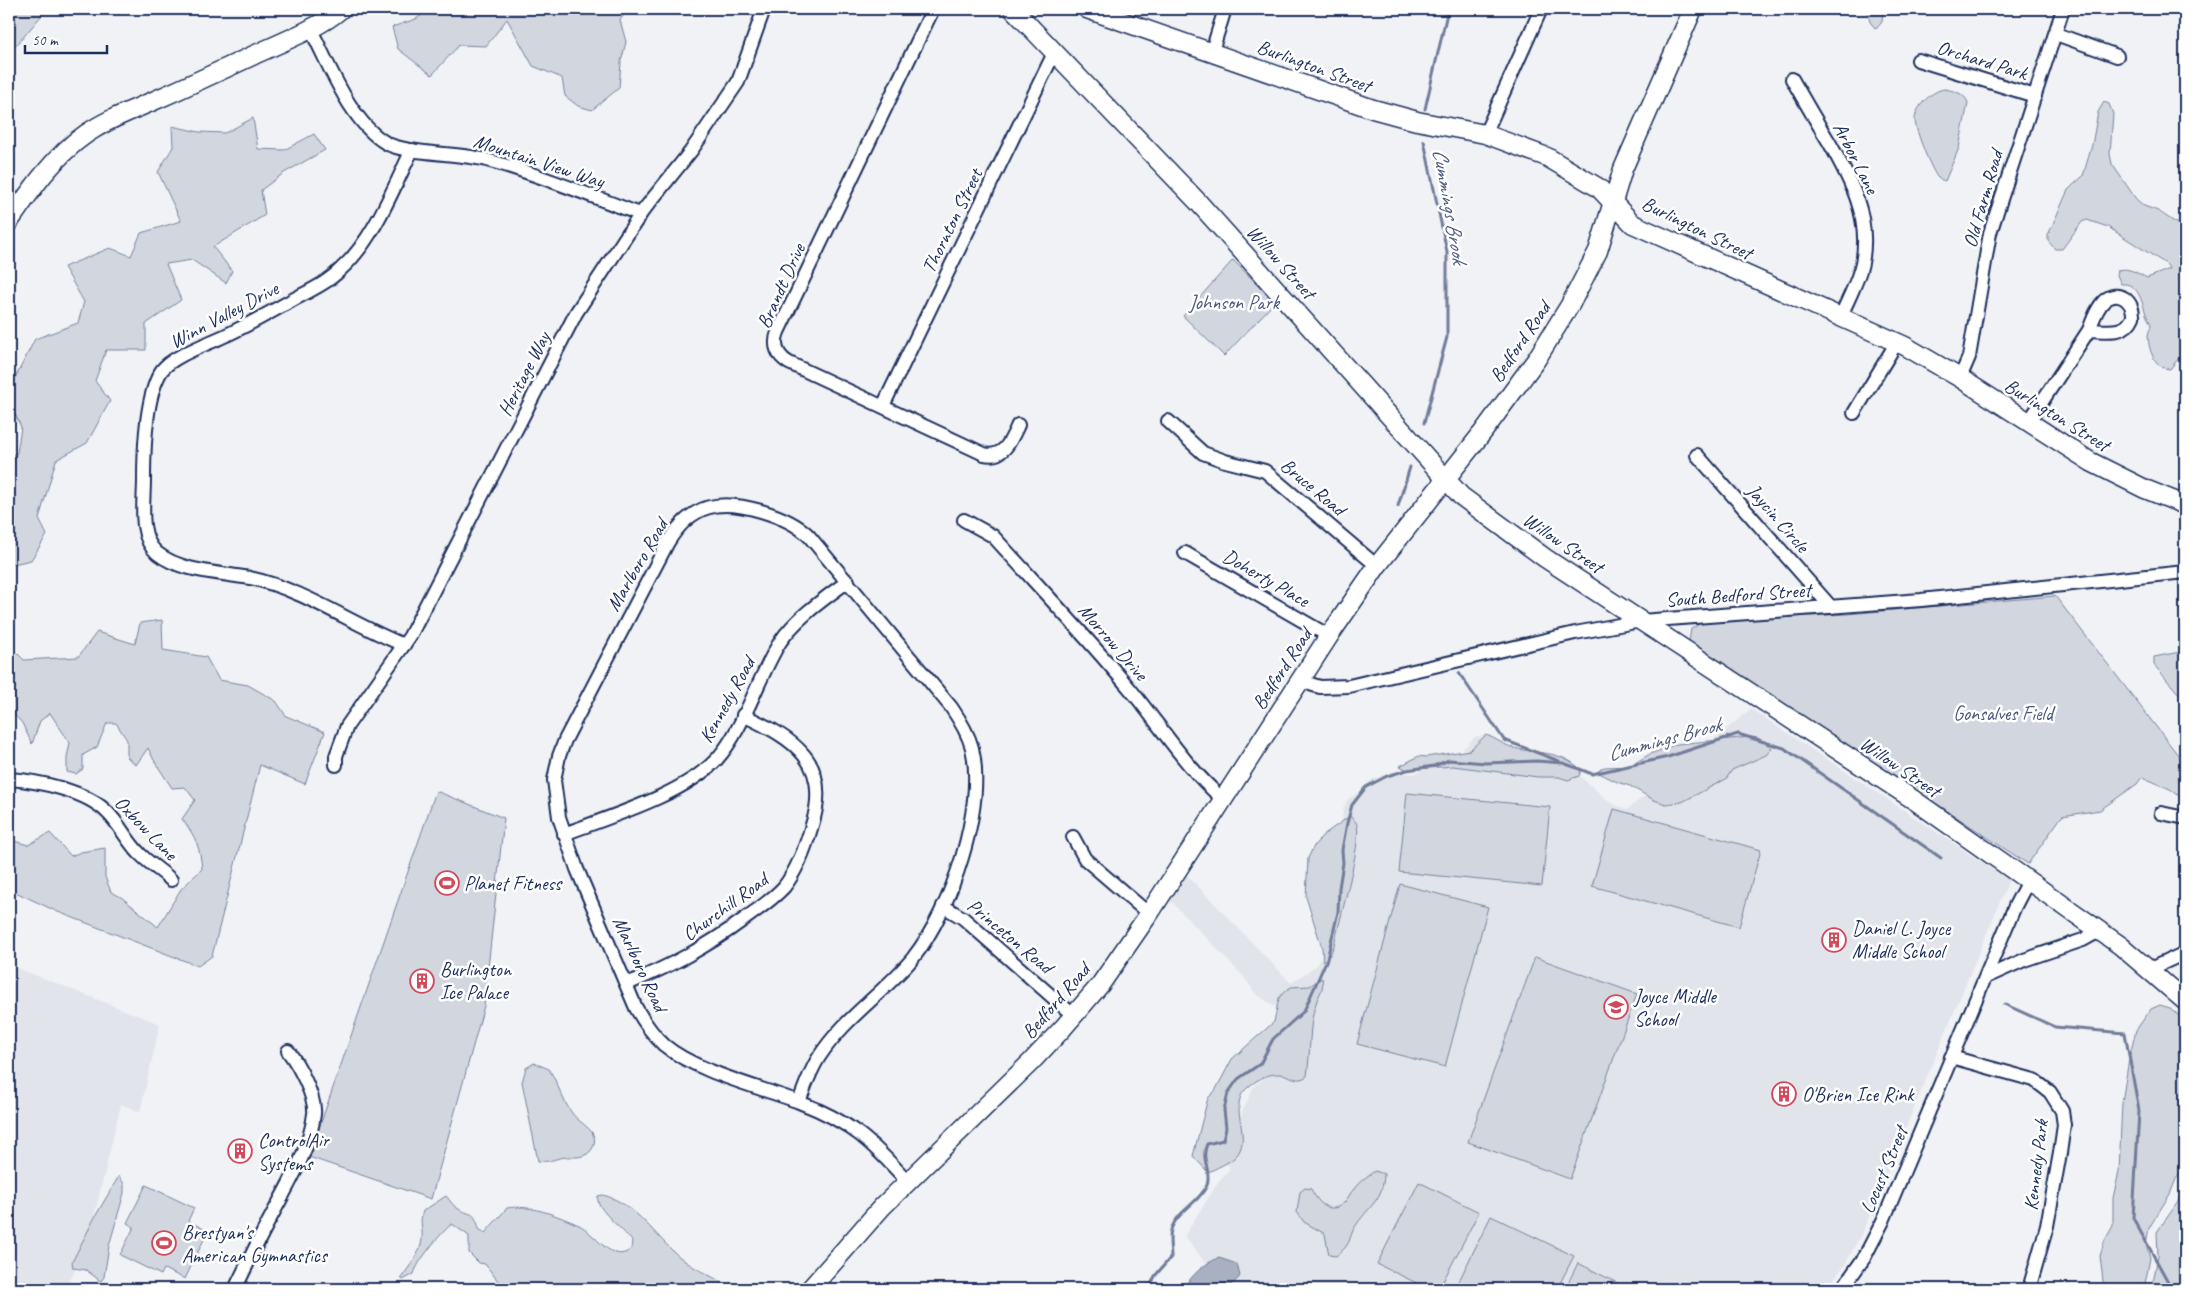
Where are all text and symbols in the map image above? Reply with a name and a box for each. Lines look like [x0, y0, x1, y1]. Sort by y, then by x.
scale bar [25, 22, 108, 54]
text: 50 m [32, 31, 59, 50]
street label: Burlington Street [1254, 34, 1377, 99]
street label: Orchard Park [1934, 34, 2032, 86]
street label: Arbor Lane [1827, 118, 1885, 199]
street label: Mountain View Way [471, 128, 608, 194]
street label: Old Farm Road [1957, 145, 2010, 250]
water label: Cummings Brook [1427, 147, 1473, 269]
street label: Thornton Street [916, 163, 989, 277]
street label: Burlington Street [1638, 191, 1759, 267]
street label: Willow Street [1241, 220, 1323, 307]
street label: Brandt Drive [751, 238, 811, 332]
street label: Winn Valley Drive [165, 275, 284, 354]
park label: Johnson Park [1188, 290, 1281, 315]
street label: Bedford Road [1484, 294, 1558, 387]
street label: Heritage Way [492, 326, 557, 420]
street label: Burlington Street [2000, 373, 2117, 459]
street label: Bruce Road [1275, 453, 1353, 523]
street label: Jaycin Circle [1741, 478, 1816, 559]
street label: Willow Street [1518, 507, 1611, 581]
street label: Marlboro Road [601, 512, 675, 615]
street label: Doherty Place [1218, 543, 1315, 613]
street label: South Bedford Street [1665, 577, 1815, 613]
street label: Morrow Drive [1073, 598, 1154, 687]
street label: Bedford Road [1247, 621, 1319, 714]
street label: Kennedy Road [693, 650, 762, 747]
park label: Gonsalves Field [1953, 701, 2056, 726]
water label: Cummings Brook [1605, 711, 1727, 767]
street label: Willow Street [1855, 731, 1948, 805]
street label: Oxbow Lane [109, 790, 184, 867]
street label: Churchill Road [677, 866, 775, 946]
sports icon: Planet Fitness [434, 870, 460, 896]
place label: Planet Fitness [464, 871, 563, 896]
street label: Princeton Road [962, 893, 1060, 981]
street label: Marlboro Road [607, 912, 674, 1018]
place label: Daniel L. Joyce Middle School [1852, 916, 1952, 964]
building icon: Daniel L. Joyce Middle School [1821, 927, 1847, 953]
street label: Bedford Road [1016, 956, 1098, 1044]
place label: Burlington Ice Palace [440, 957, 512, 1005]
building icon: Burlington Ice Palace [409, 968, 435, 994]
place label: Joyce Middle School [1633, 984, 1717, 1032]
school or university icon: Joyce Middle School [1603, 994, 1629, 1020]
building icon: O'Brien Ice Rink [1771, 1081, 1797, 1107]
place label: O'Brien Ice Rink [1802, 1082, 1915, 1107]
street label: Kennedy Park [2018, 1117, 2054, 1212]
street label: Locust Street [1855, 1120, 1915, 1217]
place label: ControlAir Systems [258, 1128, 331, 1176]
building icon: ControlAir Systems [227, 1138, 253, 1164]
place label: Brestyan's American Gymnastics [182, 1220, 329, 1268]
sports icon: Brestyan's American Gymnastics [151, 1230, 177, 1256]

